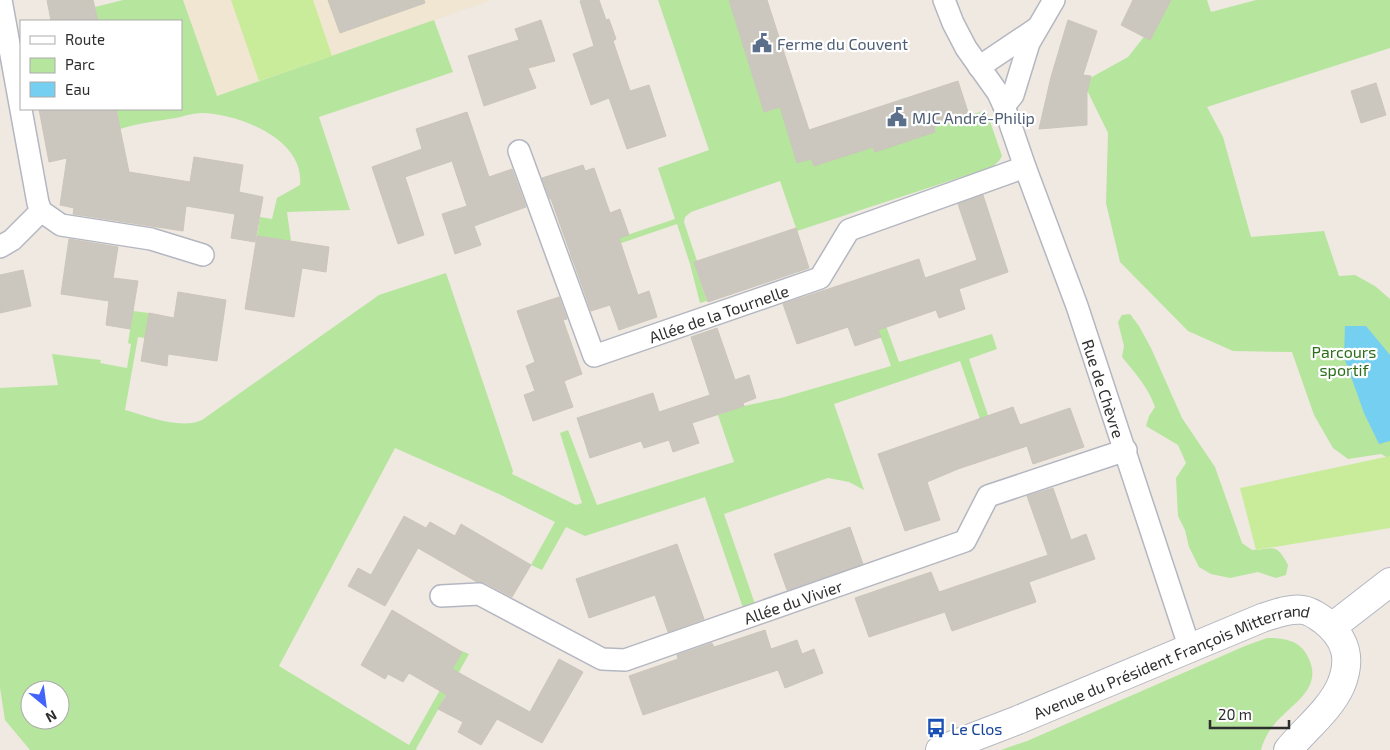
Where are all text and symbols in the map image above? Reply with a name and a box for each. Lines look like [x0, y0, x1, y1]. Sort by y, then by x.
legend [20, 20, 182, 110]
text: Route [65, 30, 105, 48]
public building icon: Ferme du Couvent [751, 32, 773, 54]
place label: Ferme du Couvent [777, 34, 908, 53]
text: Parc [65, 55, 95, 73]
text: Eau [65, 80, 90, 98]
public building icon: MJC André-Philip [886, 106, 908, 128]
place label: MJC André-Philip [912, 108, 1035, 127]
street label: Allée de la Tournelle [646, 280, 791, 346]
street label: Rue de Chèvre [1079, 337, 1129, 440]
park label: Parcours sportif [1312, 342, 1376, 379]
street label: Allée du Vivier [741, 575, 845, 627]
street label: Avenue du Président François Mitterrand [1030, 600, 1312, 722]
north arrow [20, 680, 70, 730]
scale bar [1210, 698, 1289, 730]
text: 20 m [1218, 705, 1252, 723]
text: N [43, 707, 60, 727]
bus stop icon: Le Clos [925, 717, 947, 739]
place label: Le Clos [951, 719, 1002, 738]

